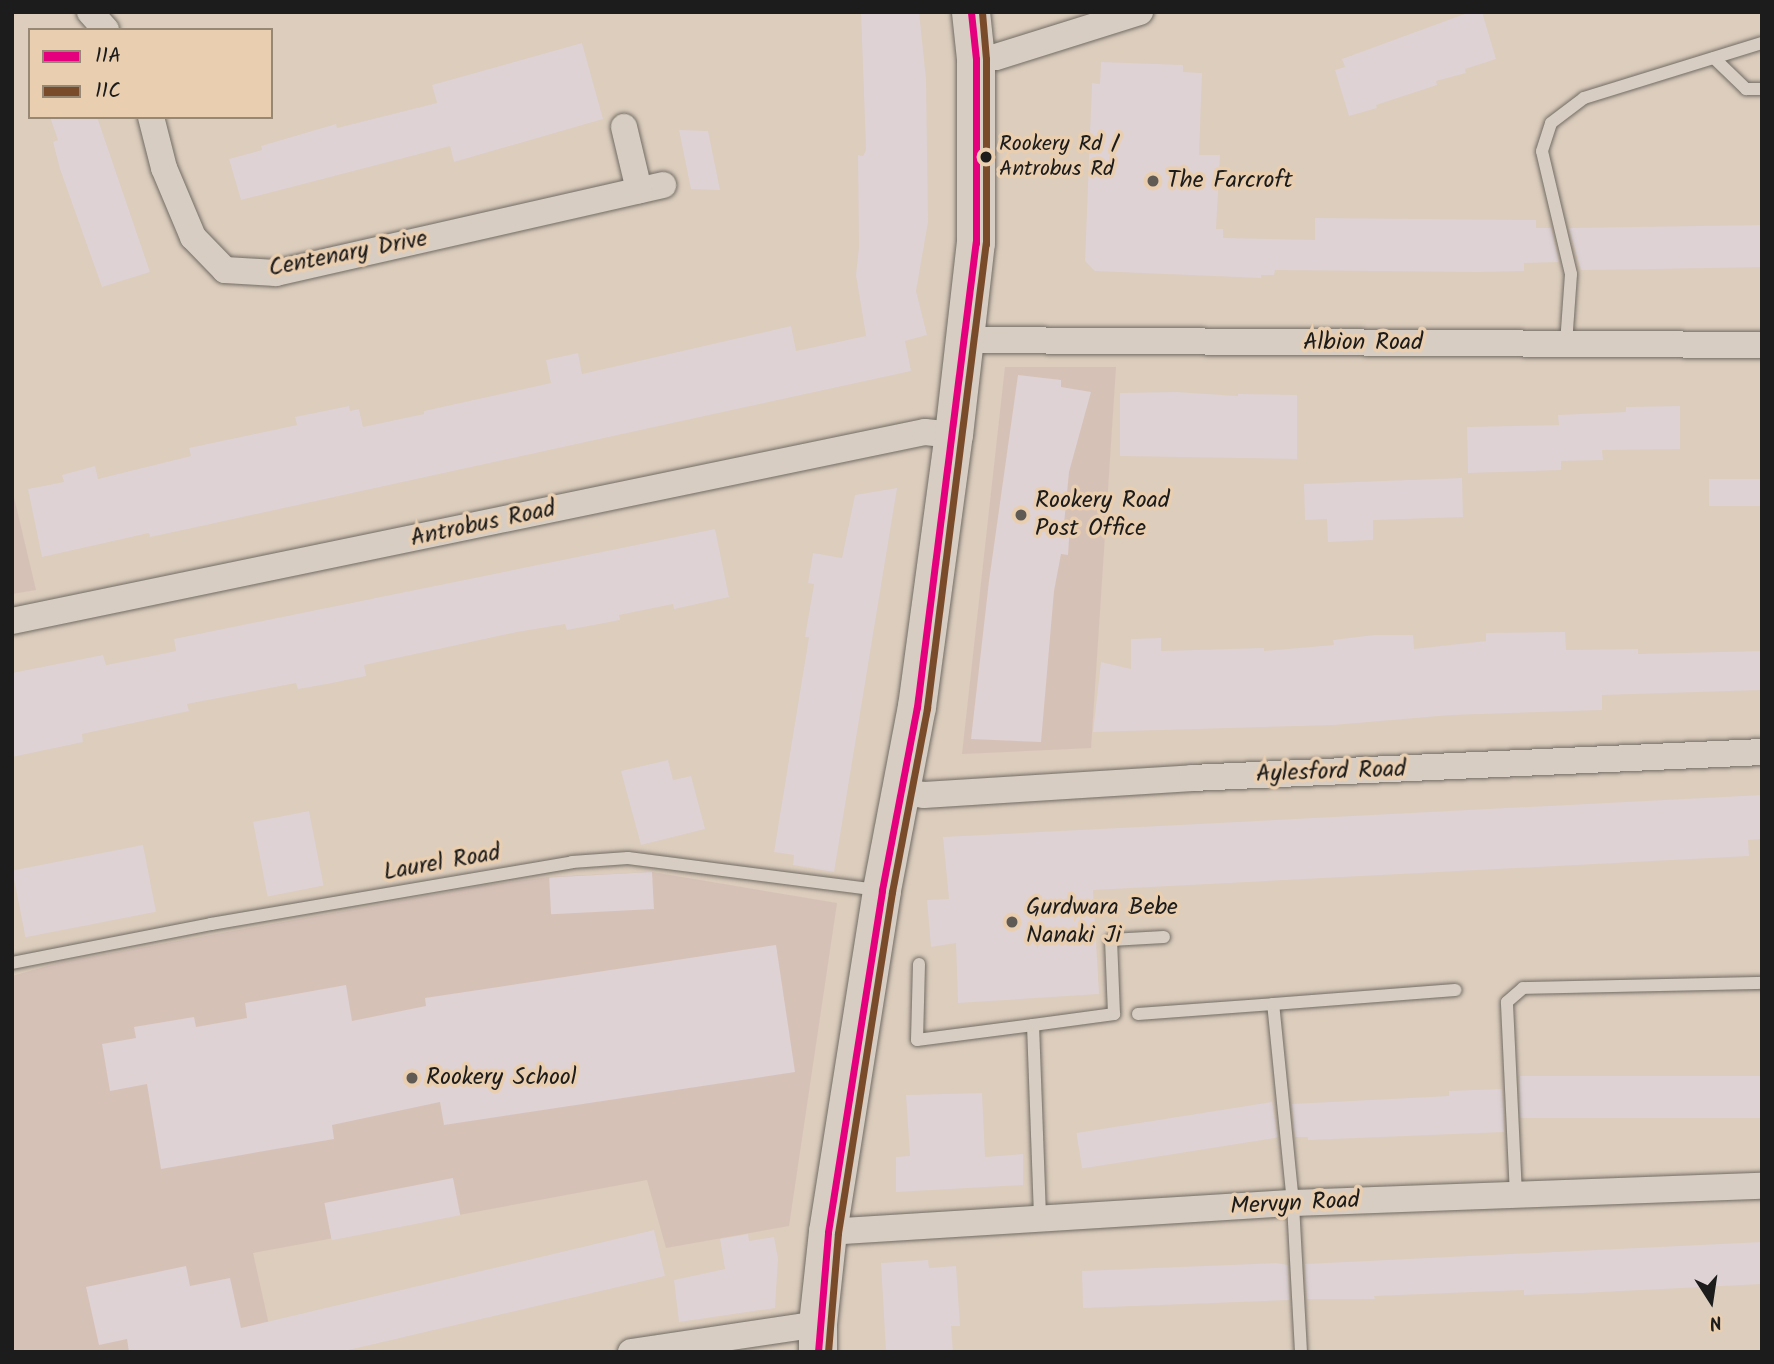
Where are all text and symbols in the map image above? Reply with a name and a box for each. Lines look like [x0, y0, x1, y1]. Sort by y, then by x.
legend [28, 28, 273, 119]
text: 11A [95, 40, 121, 73]
text: 11C [95, 75, 121, 108]
place label: Rookery Rd / Antrobus Rd [999, 131, 1119, 182]
marker: Rookery Rd / Antrobus Rd [979, 150, 993, 164]
place label: The Farcroft [1167, 167, 1293, 195]
marker: The Farcroft [1145, 173, 1161, 189]
street label: Centenary Drive [266, 225, 430, 283]
street label: Albion Road [1303, 329, 1423, 357]
place label: Rookery Road Post Office [1035, 487, 1170, 543]
street label: Antrobus Road [408, 495, 558, 553]
marker: Rookery Road Post Office [1013, 507, 1029, 523]
street label: Aylesford Road [1255, 755, 1407, 789]
street label: Laurel Road [381, 839, 503, 887]
place label: Gurdwara Bebe Nanaki Ji [1026, 894, 1178, 950]
marker: Gurdwara Bebe Nanaki Ji [1004, 914, 1020, 930]
place label: Rookery School [426, 1064, 577, 1092]
marker: Rookery School [404, 1070, 420, 1086]
street label: Mervyn Road [1230, 1186, 1360, 1222]
north arrow [1676, 1266, 1746, 1336]
text: N [1706, 1306, 1724, 1337]

